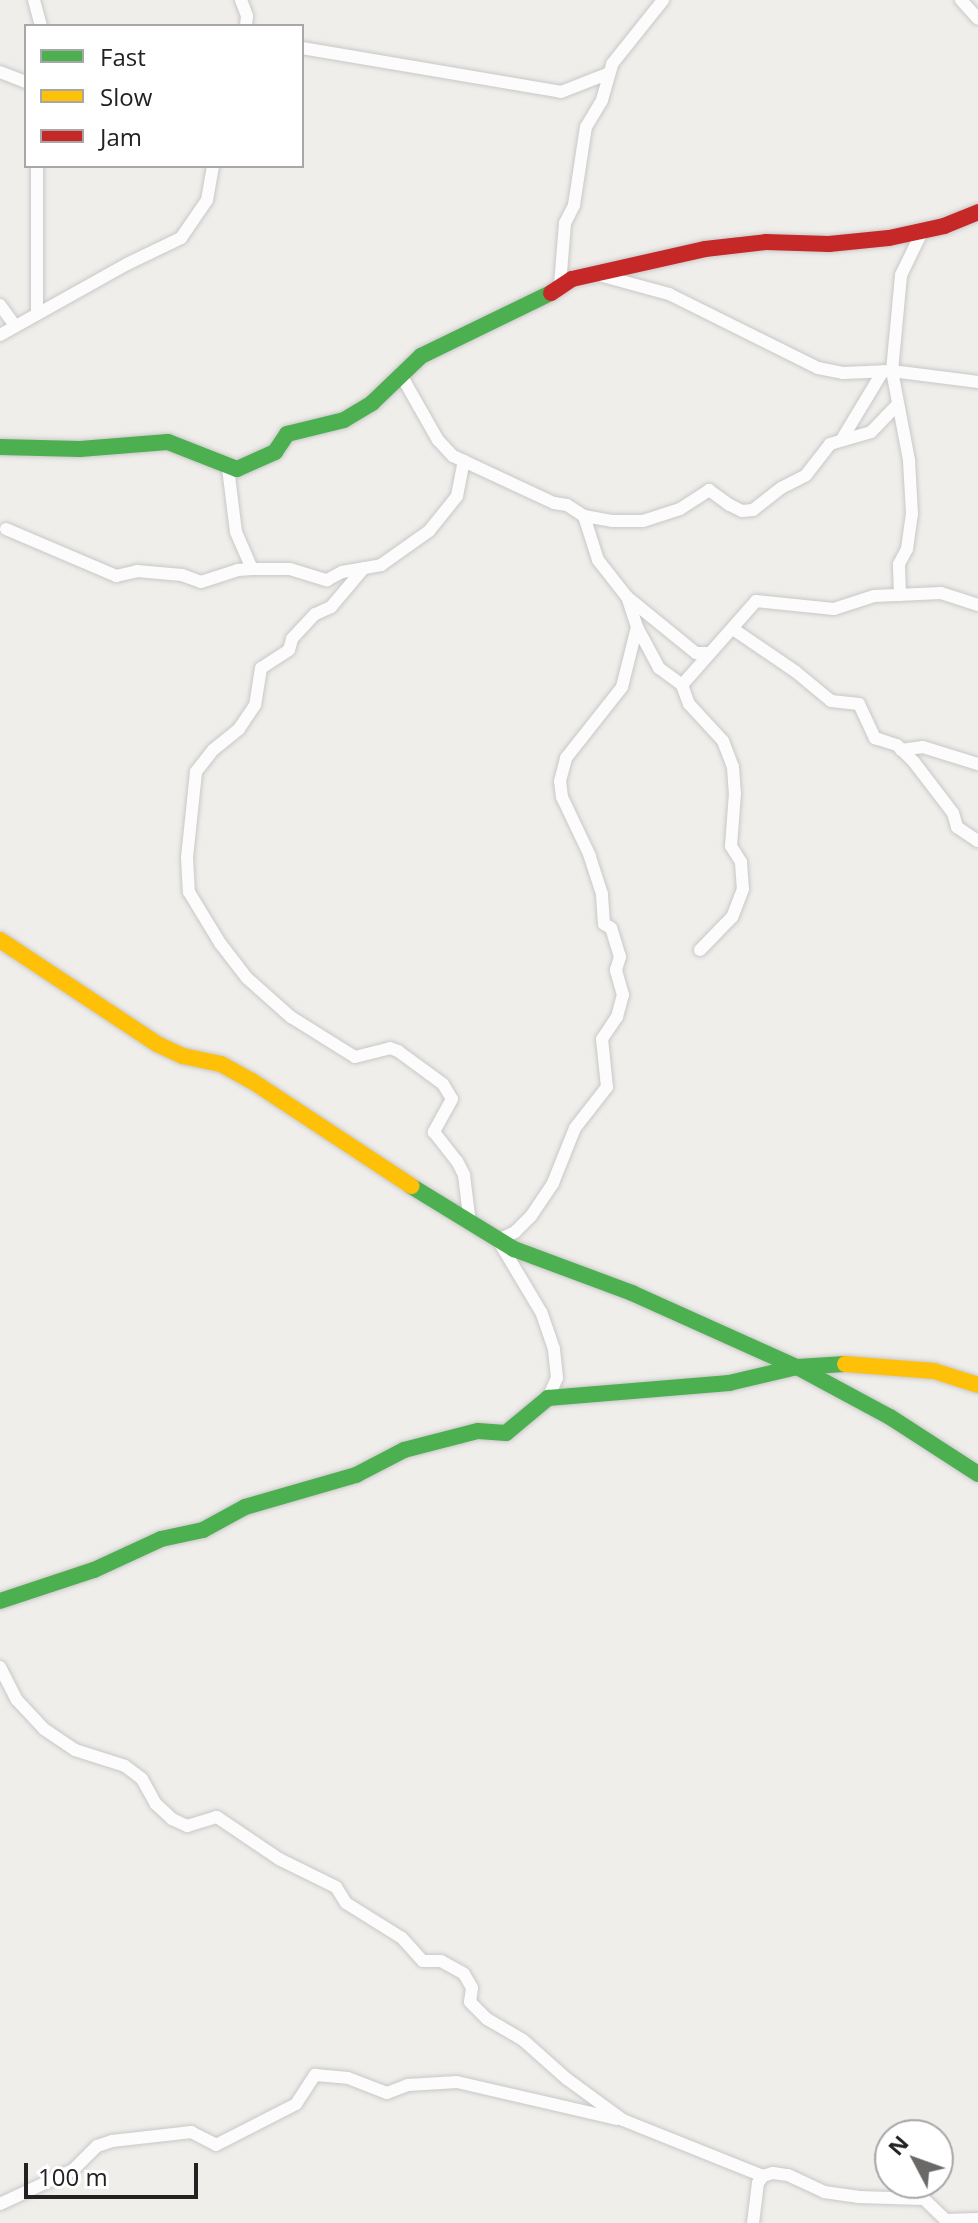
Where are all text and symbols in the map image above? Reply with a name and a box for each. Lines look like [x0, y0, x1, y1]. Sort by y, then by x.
legend [24, 24, 304, 168]
text: Fast [100, 40, 146, 73]
text: Slow [100, 80, 152, 113]
text: Jam [100, 120, 142, 153]
north arrow [874, 2119, 954, 2199]
text: N [880, 2128, 915, 2161]
scale bar [28, 2147, 202, 2197]
text: 100 m [38, 2160, 108, 2193]

